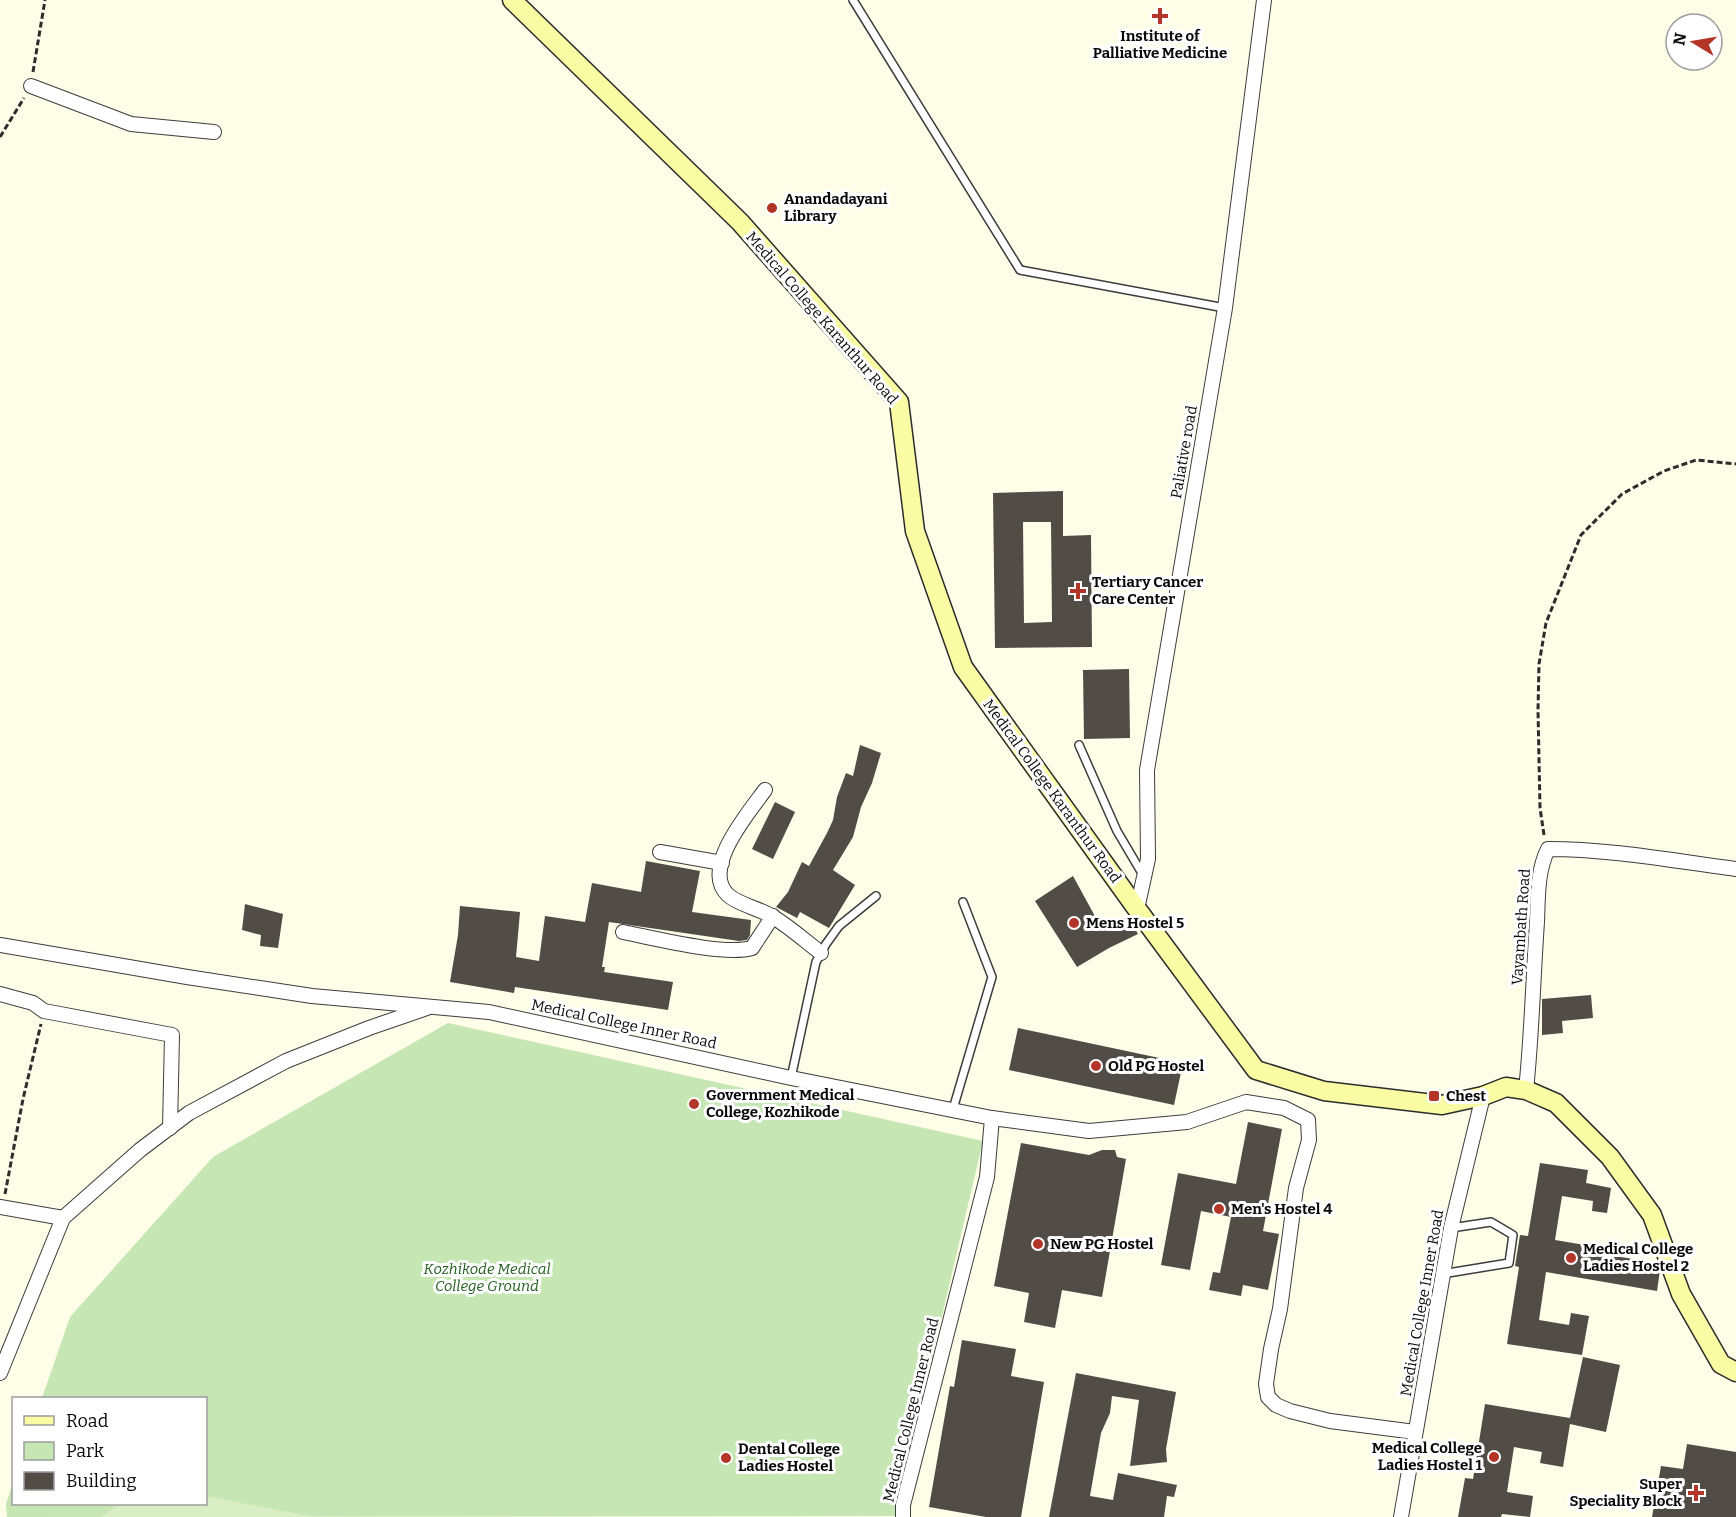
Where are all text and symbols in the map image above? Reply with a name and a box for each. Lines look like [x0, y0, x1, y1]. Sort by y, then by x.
marker: Institute of Palliative Medicine [1151, 7, 1169, 25]
north arrow [1664, 12, 1724, 72]
place label: Institute of Palliative Medicine [1093, 27, 1227, 62]
text: N [1669, 31, 1690, 47]
place label: Anandadayani Library [784, 190, 888, 225]
marker: Anandadayani Library [765, 201, 779, 215]
street label: Medical College Karanthur Road [742, 228, 902, 408]
street label: Paliative road [1167, 404, 1201, 500]
place label: Tertiary Cancer Care Center [1092, 573, 1203, 608]
marker: Tertiary Cancer Care Center [1069, 582, 1087, 600]
street label: Medical College Karanthur Road [979, 696, 1125, 886]
street label: Vayambath Road [1508, 868, 1534, 986]
place label: Mens Hostel 5 [1086, 914, 1184, 932]
marker: Mens Hostel 5 [1067, 916, 1081, 930]
street label: Medical College Inner Road [530, 996, 718, 1052]
place label: Old PG Hostel [1108, 1057, 1204, 1075]
marker: Old PG Hostel [1089, 1059, 1103, 1073]
place label: Government Medical College, Kozhikode [706, 1086, 855, 1121]
place label: Chest [1446, 1087, 1486, 1105]
marker: Chest [1427, 1089, 1441, 1103]
marker: Government Medical College, Kozhikode [687, 1097, 701, 1111]
place label: Men's Hostel 4 [1231, 1200, 1332, 1218]
marker: Men's Hostel 4 [1212, 1202, 1226, 1216]
street label: Medical College Inner Road [1397, 1208, 1447, 1398]
place label: New PG Hostel [1050, 1235, 1154, 1253]
marker: New PG Hostel [1031, 1237, 1045, 1251]
place label: Medical College Ladies Hostel 2 [1583, 1240, 1693, 1275]
marker: Medical College Ladies Hostel 2 [1564, 1251, 1578, 1265]
park label: Kozhikode Medical College Ground [424, 1260, 550, 1295]
street label: Medical College Inner Road [879, 1316, 943, 1504]
legend [12, 1397, 207, 1505]
text: Road [66, 1410, 109, 1432]
place label: Medical College Ladies Hostel 1 [1372, 1439, 1483, 1474]
text: Park [66, 1440, 105, 1462]
place label: Dental College Ladies Hostel [738, 1440, 840, 1475]
marker: Medical College Ladies Hostel 1 [1487, 1450, 1501, 1464]
marker: Dental College Ladies Hostel [719, 1451, 733, 1465]
text: Building [66, 1470, 137, 1492]
place label: Super Speciality Block [1570, 1475, 1682, 1510]
marker: Super Speciality Block [1687, 1484, 1705, 1502]

